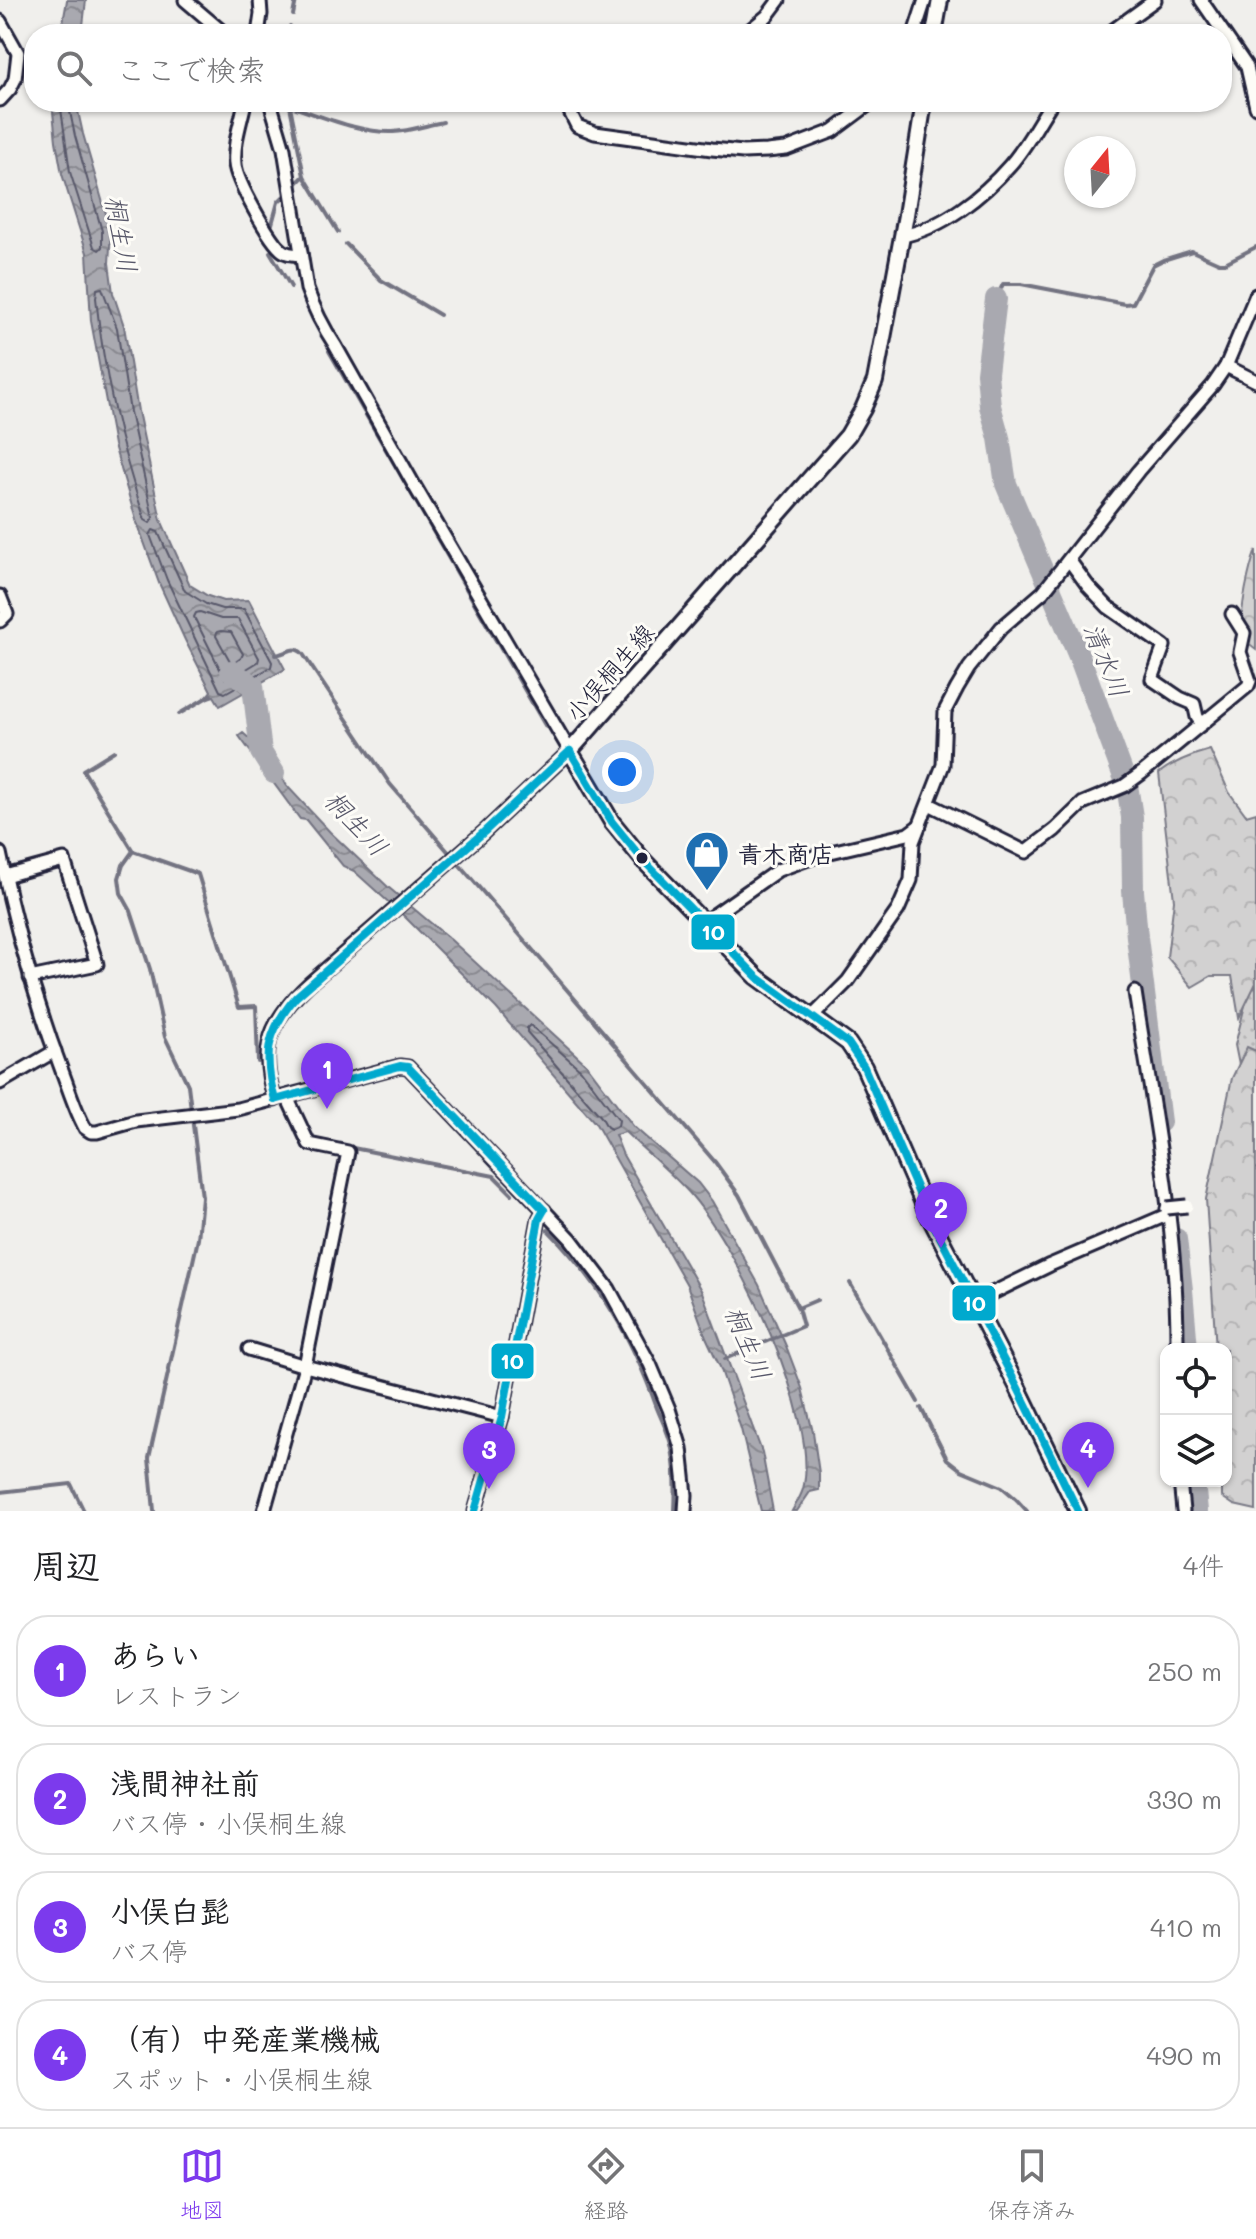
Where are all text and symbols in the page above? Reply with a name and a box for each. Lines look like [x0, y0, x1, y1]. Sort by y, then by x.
search box [24, 24, 1232, 112]
icon: search [52, 46, 96, 90]
text: ここで検索 [116, 49, 266, 89]
north arrow [1064, 136, 1136, 208]
water label: 桐生川 [98, 193, 146, 275]
street label: 小俣桐生線 [558, 617, 660, 727]
water label: 清水川 [1077, 617, 1137, 703]
your location [602, 752, 642, 792]
water label: 桐生川 [318, 783, 396, 863]
shop icon: 青木商店 [683, 829, 731, 892]
place label: 青木商店 [738, 838, 834, 869]
unlabelled marker [634, 850, 650, 866]
line badge: 10 [690, 913, 736, 951]
text: 10 [701, 917, 725, 946]
pin: 1 [301, 1043, 353, 1109]
pin: 2 [915, 1182, 967, 1248]
line badge: 10 [951, 1284, 997, 1322]
text: 10 [962, 1288, 986, 1317]
water label: 桐生川 [718, 1300, 780, 1386]
line badge: 10 [490, 1342, 535, 1380]
map controls [1160, 1343, 1232, 1487]
button: locate [1160, 1343, 1232, 1415]
text: 10 [500, 1346, 524, 1375]
button: layers [1160, 1415, 1232, 1487]
pin: 4 [1062, 1422, 1114, 1488]
pin: 3 [463, 1423, 515, 1489]
text: 周辺 [32, 1542, 100, 1587]
text: 4件 [1183, 1548, 1224, 1582]
text: あらい [110, 1634, 200, 1674]
text: 1 [54, 1654, 66, 1688]
text: 250 m [1147, 1654, 1222, 1688]
text: レストラン [110, 1678, 242, 1712]
text: 浅間神社前 [110, 1762, 260, 1802]
text: 2 [53, 1782, 67, 1816]
text: 330 m [1146, 1782, 1222, 1816]
text: バス停 · 小俣桐生線 [110, 1806, 346, 1840]
text: 小俣白髭 [110, 1890, 230, 1930]
text: 3 [52, 1910, 68, 1944]
text: 410 m [1150, 1910, 1222, 1944]
text: バス停 [110, 1934, 188, 1968]
text: （有）中発産業機械 [110, 2018, 380, 2058]
text: 4 [52, 2038, 68, 2072]
text: 490 m [1146, 2038, 1222, 2072]
text: スポット · 小俣桐生線 [110, 2062, 372, 2096]
tab: 地図 [180, 2144, 224, 2224]
tab: 経路 [584, 2144, 628, 2224]
tab: 保存済み [988, 2144, 1076, 2224]

